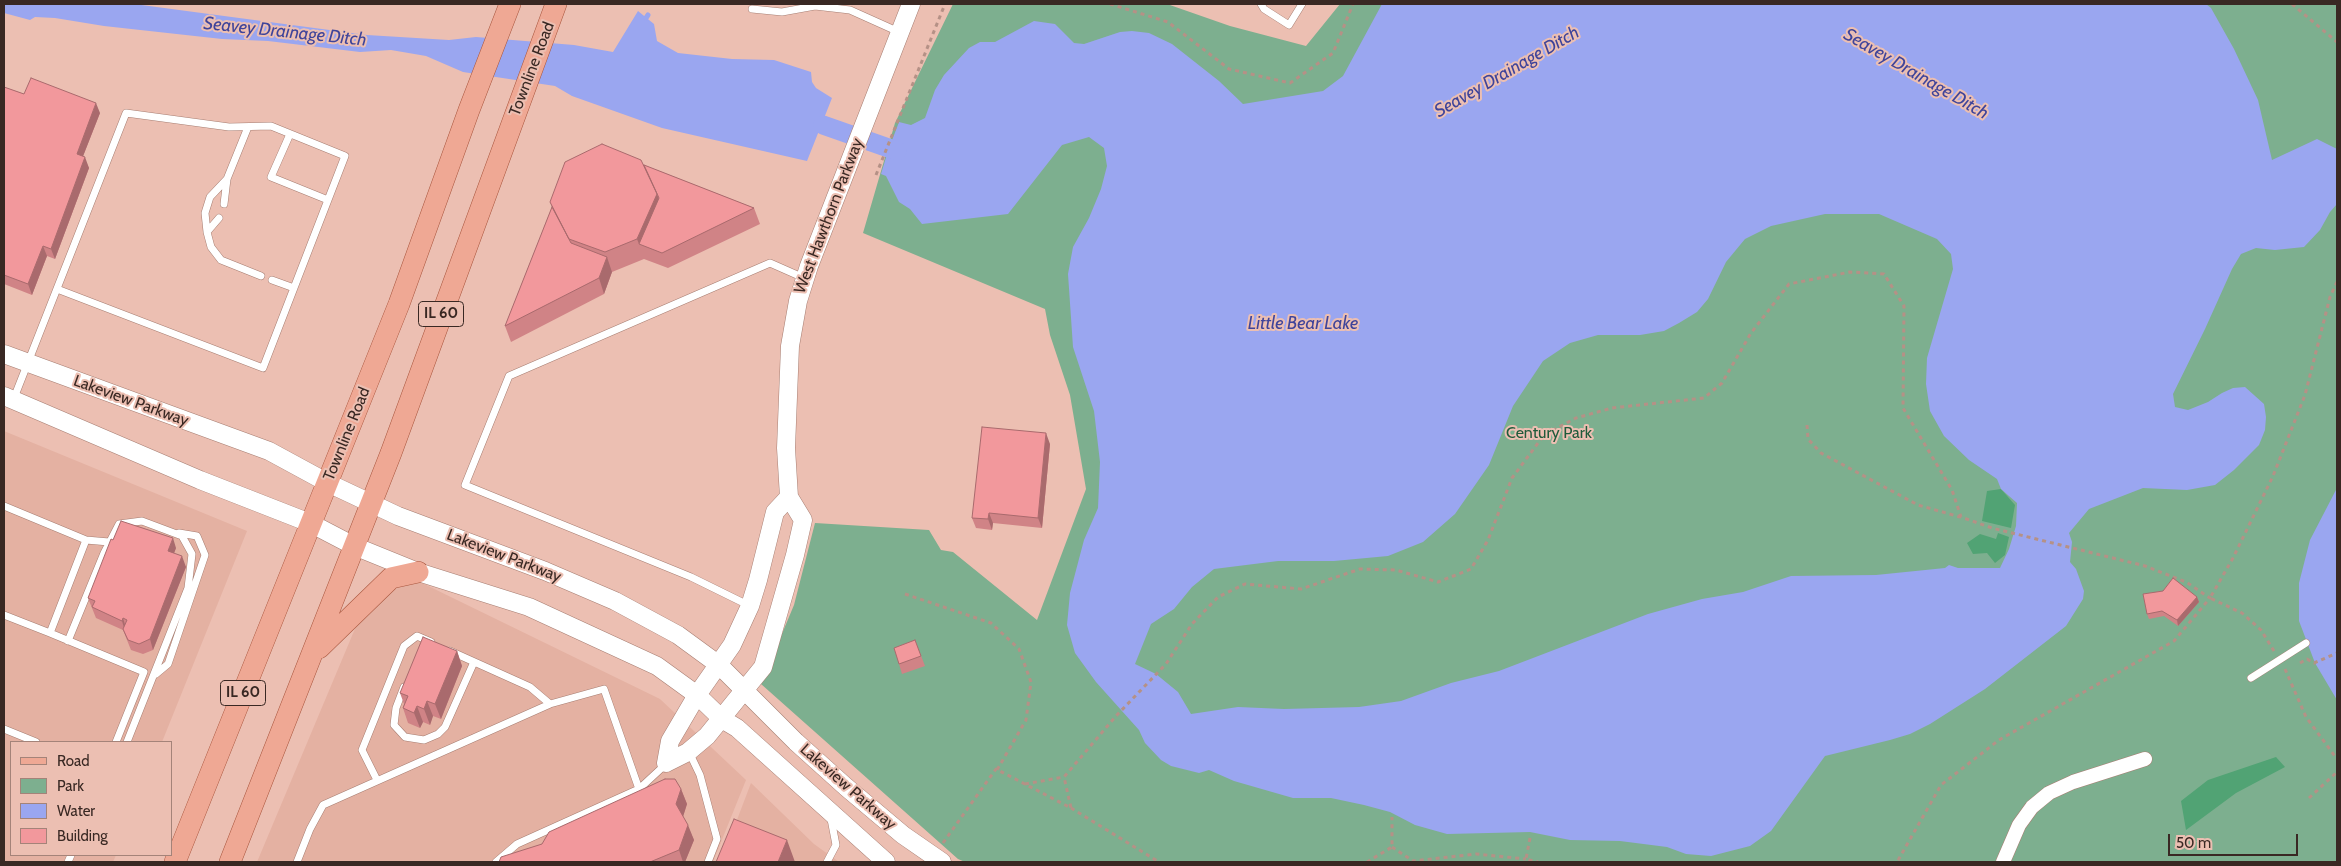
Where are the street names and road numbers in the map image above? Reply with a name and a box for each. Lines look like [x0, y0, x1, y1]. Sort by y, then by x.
street label: Townline Road [505, 19, 559, 119]
street label: West Hawthorn Parkway [791, 136, 867, 296]
road number: IL 60 [418, 302, 464, 326]
street label: Lakeview Parkway [71, 371, 191, 431]
street label: Townline Road [320, 384, 374, 484]
street label: Lakeview Parkway [444, 525, 564, 587]
road number: IL 60 [220, 680, 266, 706]
street label: Lakeview Parkway [796, 740, 900, 834]

